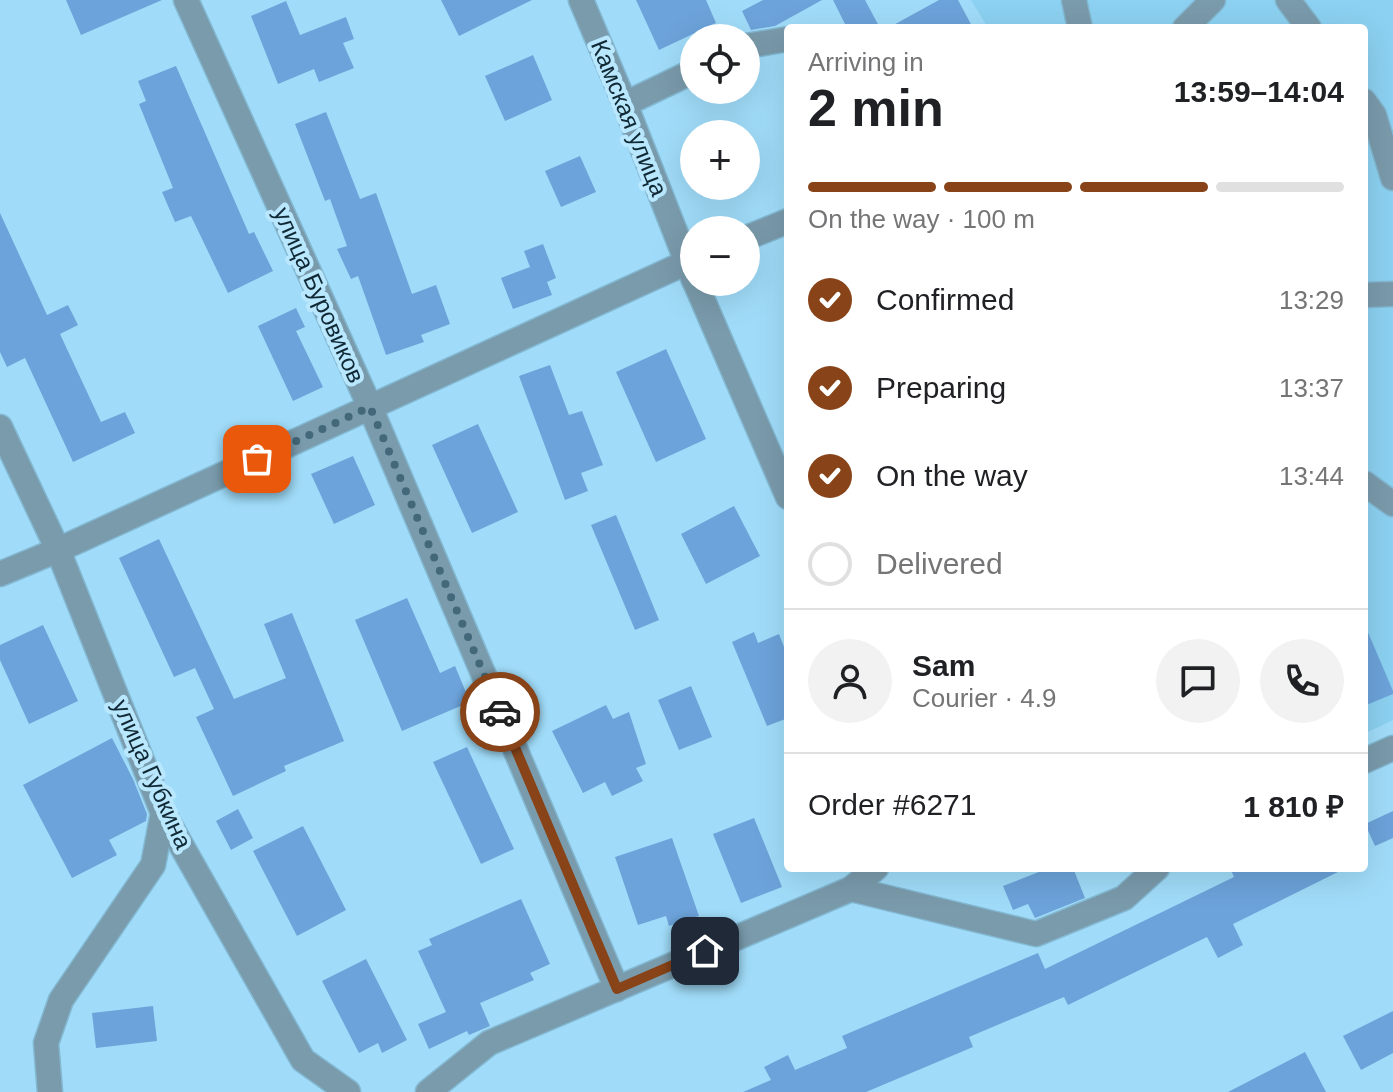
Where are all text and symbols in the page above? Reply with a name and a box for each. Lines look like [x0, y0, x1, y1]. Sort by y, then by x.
map controls [680, 24, 760, 296]
button: locate [680, 24, 760, 104]
street label: Камская улица [586, 36, 673, 200]
text: Arriving in [808, 47, 924, 77]
text: 13:59–14:04 [1174, 75, 1344, 108]
text: 2 min [808, 79, 944, 137]
button: + [680, 120, 760, 200]
street label: улица Буровиков [269, 203, 370, 387]
text: On the way · 100 m [808, 204, 1035, 234]
button: − [680, 216, 760, 296]
icon: check [808, 278, 852, 322]
text: Confirmed [876, 283, 1014, 316]
text: 13:29 [1279, 285, 1344, 315]
icon: check [808, 366, 852, 410]
text: Preparing [876, 371, 1006, 404]
text: 13:37 [1279, 373, 1344, 403]
pin [223, 425, 291, 493]
icon: bag [235, 437, 279, 481]
icon: check [808, 454, 852, 498]
text: On the way [876, 459, 1028, 492]
text: 13:44 [1279, 461, 1344, 491]
text: Delivered [876, 547, 1003, 580]
button: person [808, 639, 892, 723]
button: chat [1156, 639, 1240, 723]
button: phone [1260, 639, 1344, 723]
text: Sam [912, 649, 975, 682]
courier [460, 672, 540, 752]
text: Courier · 4.9 [912, 683, 1057, 713]
icon: car [478, 690, 522, 734]
street label: улица Губкина [107, 695, 198, 853]
text: Order #6271 [808, 788, 976, 821]
text: 1 810 ₽ [1243, 790, 1344, 823]
pin [671, 917, 739, 985]
icon: home [683, 929, 727, 973]

